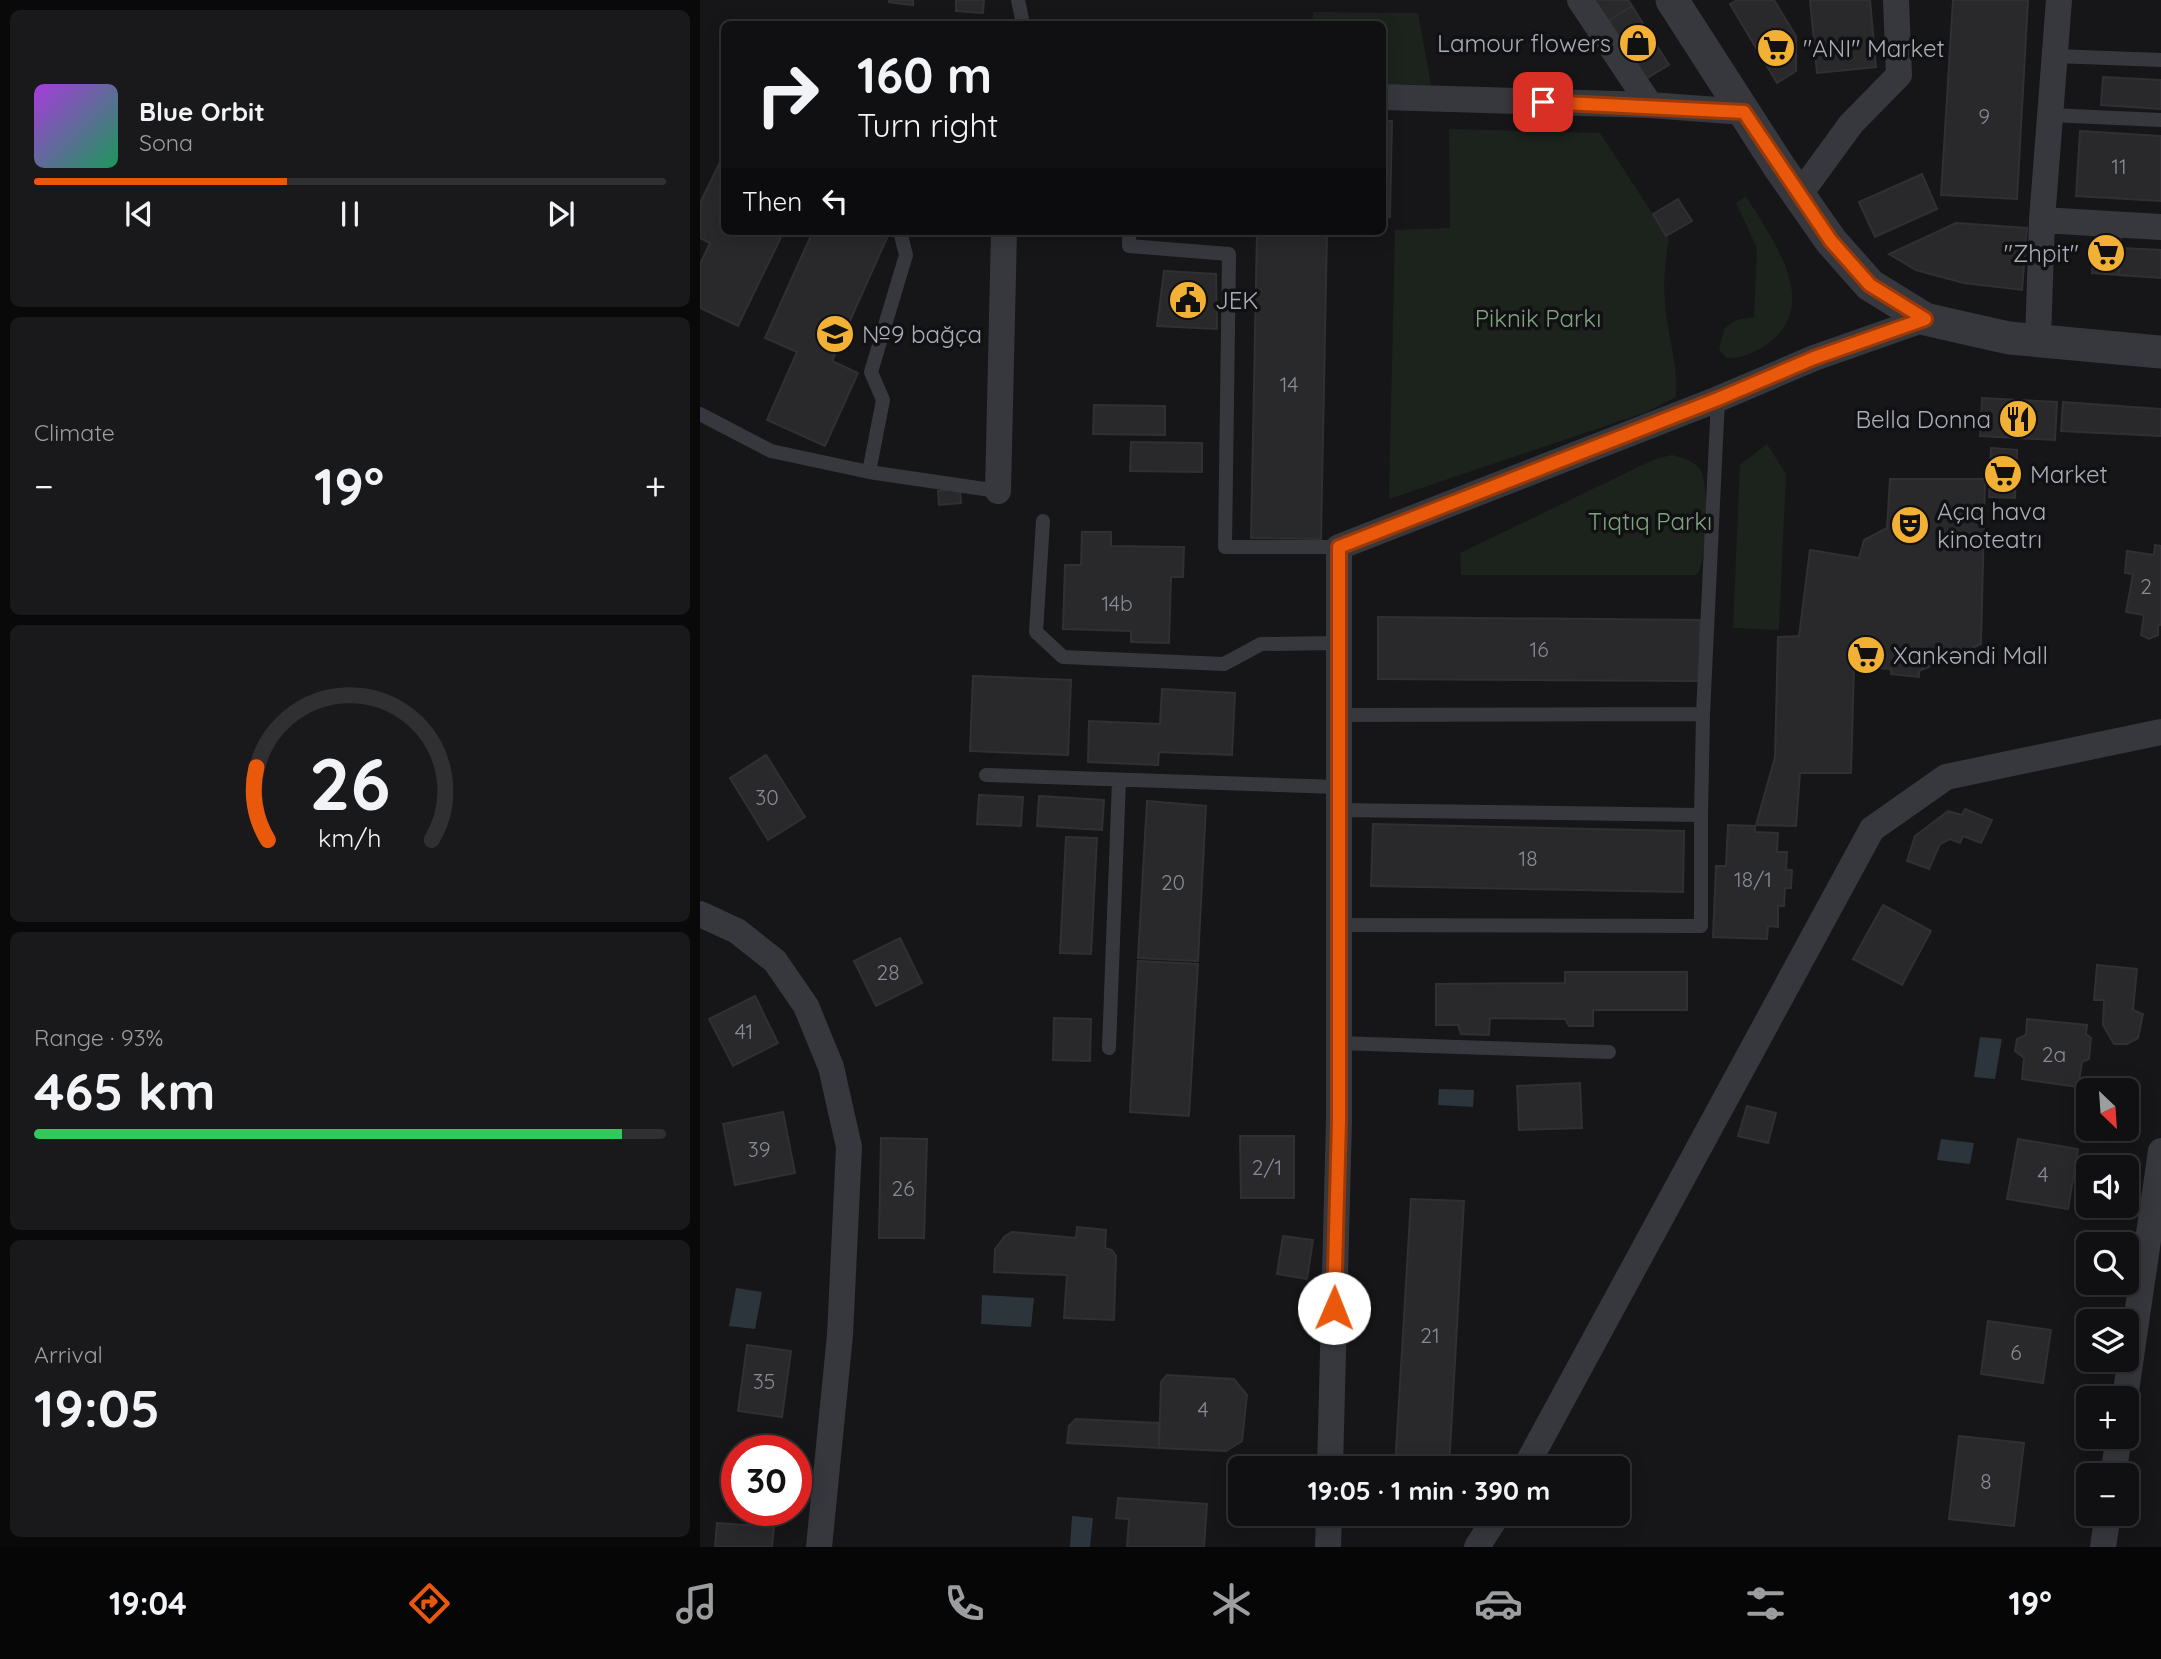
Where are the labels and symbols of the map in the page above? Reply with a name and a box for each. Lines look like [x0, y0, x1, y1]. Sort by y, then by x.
shop icon: Lamour flowers [1617, 22, 1659, 64]
supermarket icon: "ANI" Market [1755, 27, 1797, 69]
place label: Lamour flowers [1437, 28, 1611, 58]
place label: "ANI" Market [1803, 33, 1945, 63]
pin [1513, 72, 1573, 132]
house number: 9 [1978, 103, 1990, 129]
house number: 11 [2111, 153, 2127, 179]
supermarket icon: "Zhpit" [2085, 232, 2127, 274]
place label: "Zhpit" [2004, 238, 2079, 268]
public building icon: JEK [1167, 279, 1209, 321]
place label: JEK [1215, 285, 1259, 315]
park label: Piknik Parkı [1475, 303, 1601, 333]
school or university icon: №9 bağça [814, 313, 856, 355]
place label: №9 bağça [862, 319, 982, 349]
house number: 14 [1280, 371, 1298, 397]
restaurant icon: Bella Donna [1997, 398, 2039, 440]
place label: Bella Donna [1855, 404, 1991, 434]
supermarket icon: Market [1982, 453, 2024, 495]
place label: Market [2030, 459, 2108, 489]
place label: Açıq hava kinoteatrı [1937, 496, 2046, 554]
theatre icon: Açıq hava kinoteatrı [1889, 504, 1931, 546]
park label: Tıqtıq Parkı [1588, 506, 1712, 536]
house number: 2 [2140, 573, 2152, 599]
house number: 14b [1101, 590, 1133, 616]
supermarket icon: Xankəndi Mall [1845, 634, 1887, 676]
house number: 16 [1529, 636, 1549, 662]
place label: Xankəndi Mall [1893, 640, 2048, 670]
house number: 30 [755, 784, 779, 810]
house number: 18 [1518, 845, 1538, 871]
house number: 18/1 [1734, 866, 1772, 892]
house number: 20 [1161, 869, 1185, 895]
house number: 28 [877, 959, 899, 985]
house number: 41 [735, 1018, 753, 1044]
house number: 2a [2042, 1041, 2066, 1067]
north arrow [2076, 1078, 2138, 1141]
house number: 39 [748, 1136, 770, 1162]
house number: 2/1 [1252, 1154, 1282, 1180]
house number: 4 [2037, 1161, 2049, 1187]
house number: 26 [892, 1175, 914, 1201]
position arrow [1297, 1271, 1371, 1345]
house number: 21 [1420, 1322, 1440, 1348]
house number: 6 [2010, 1339, 2022, 1365]
house number: 35 [753, 1368, 775, 1394]
house number: 4 [1197, 1396, 1209, 1422]
speed limit sign: 30 [721, 1435, 812, 1526]
house number: 8 [1980, 1468, 1992, 1494]

